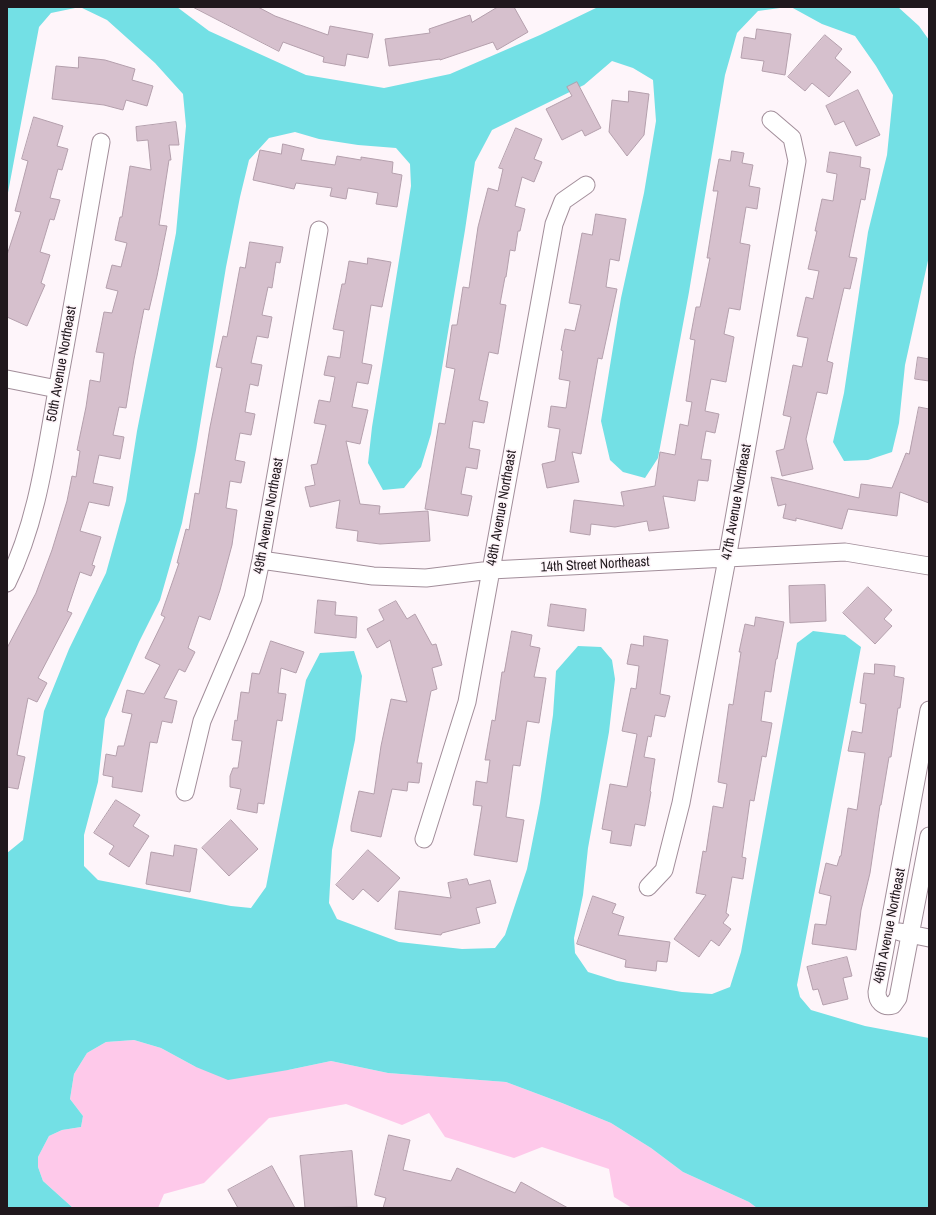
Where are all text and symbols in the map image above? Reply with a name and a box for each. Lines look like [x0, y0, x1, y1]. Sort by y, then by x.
street label: 50th Avenue Northeast [44, 305, 80, 423]
street label: 47th Avenue Northeast [719, 443, 755, 561]
street label: 48th Avenue Northeast [484, 449, 520, 567]
street label: 49th Avenue Northeast [251, 457, 287, 575]
street label: 14th Street Northeast [540, 554, 650, 576]
street label: 46th Avenue Northeast [871, 867, 909, 985]

